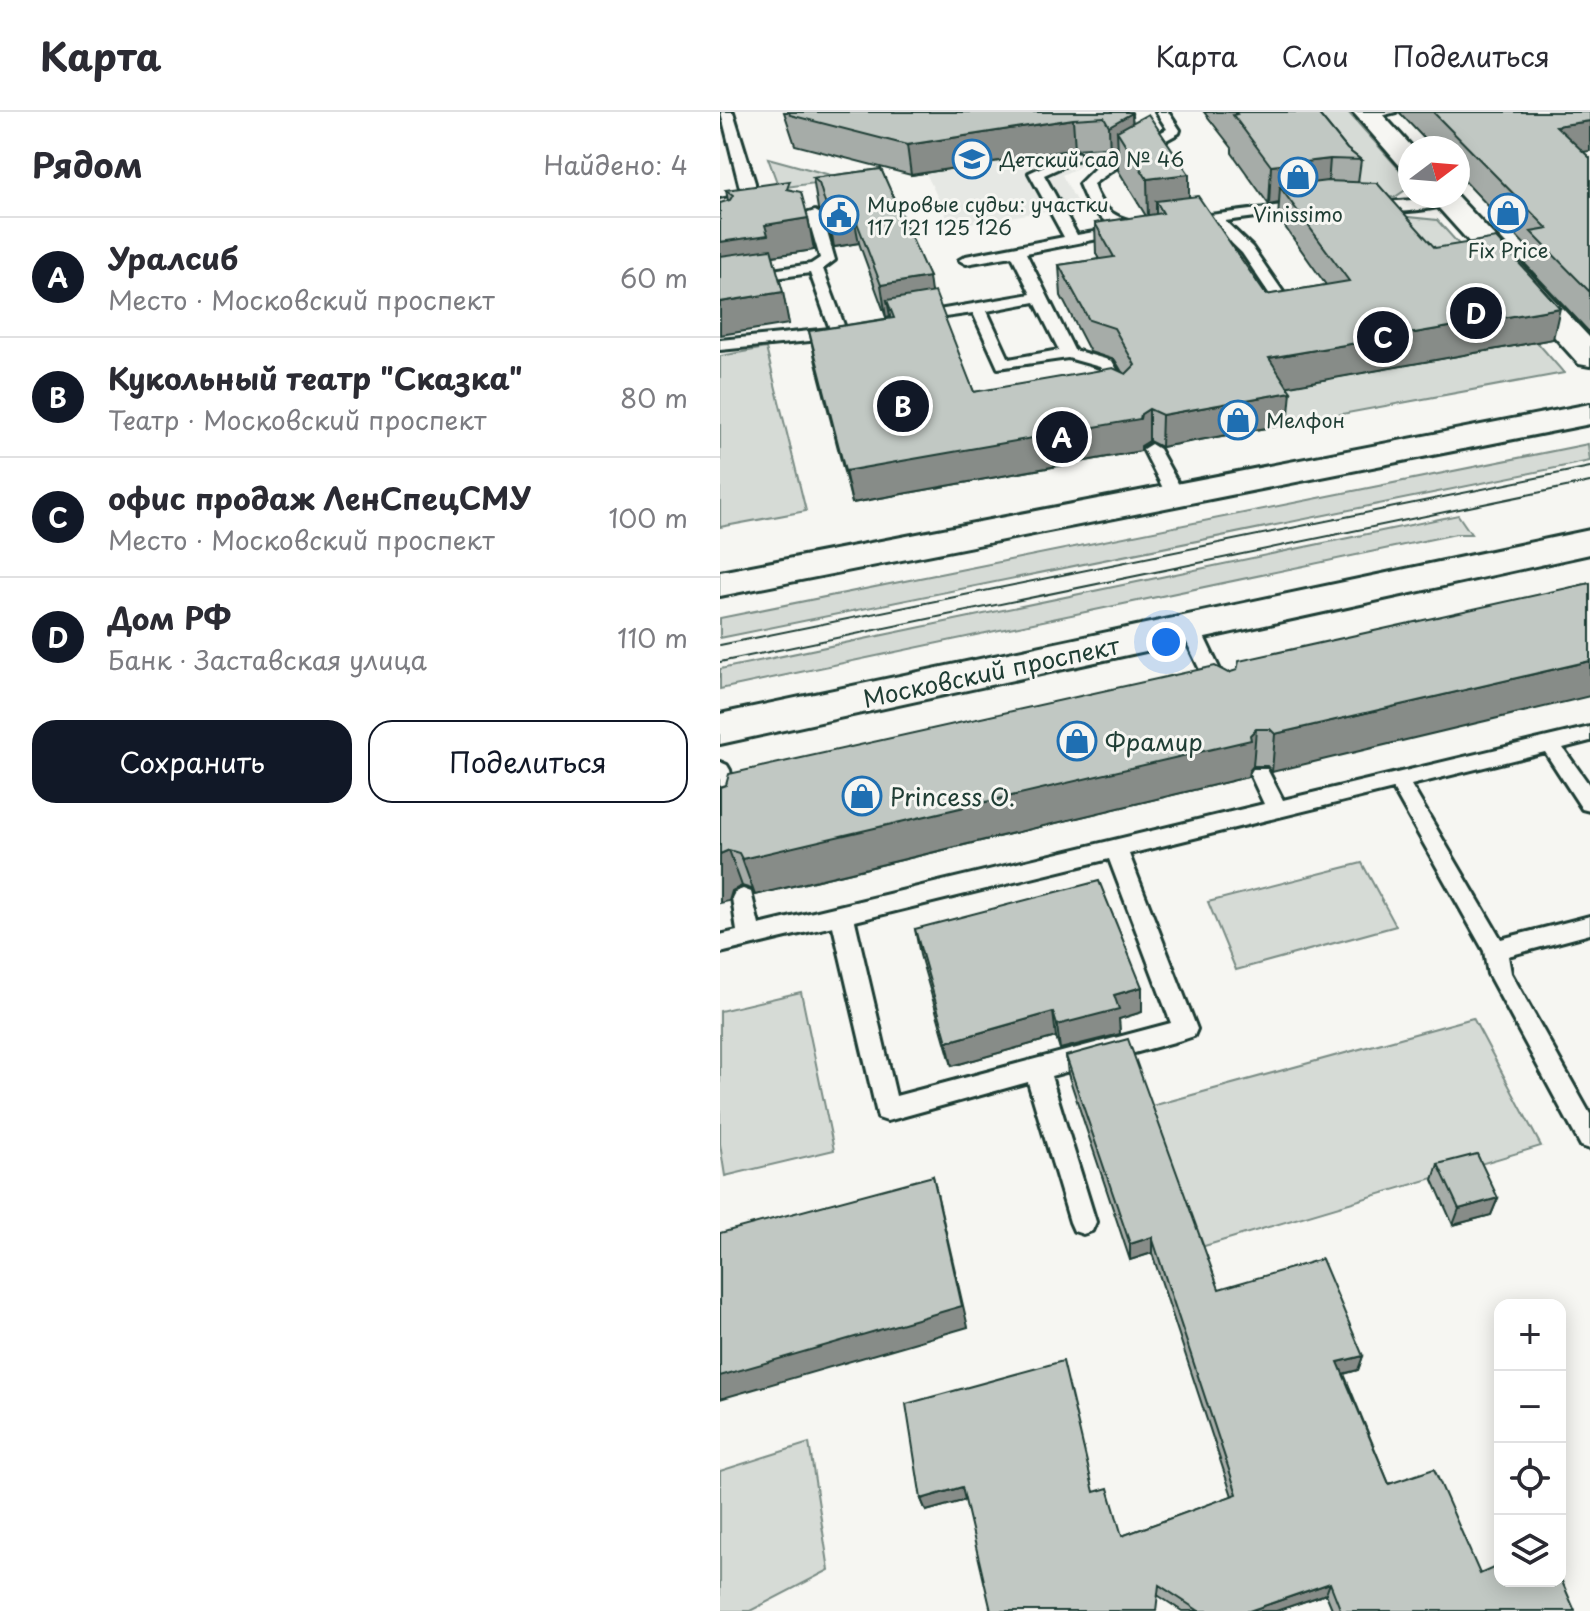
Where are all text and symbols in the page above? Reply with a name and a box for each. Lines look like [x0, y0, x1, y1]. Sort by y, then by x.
text: Карта [40, 27, 162, 84]
text: Карта [1155, 34, 1238, 77]
text: Слои [1282, 34, 1349, 77]
text: Поделиться [1393, 34, 1550, 77]
north arrow [1398, 136, 1470, 208]
text: Рядом [32, 138, 143, 190]
school or university icon: Детский сад № 46 [951, 138, 993, 180]
place label: Детский сад № 46 [999, 144, 1184, 174]
text: Найдено: 4 [543, 145, 688, 184]
shop icon: Vinissimo [1277, 156, 1319, 198]
place label: Мировые судьи: участки 117 121 125 126 [867, 189, 1109, 242]
shop icon: Fix Price [1487, 192, 1529, 234]
public building icon: Мировые судьи: участки 117 121 125 126 [818, 194, 860, 236]
place label: Vinissimo [1253, 199, 1343, 229]
text: Уралсиб [108, 235, 238, 280]
place label: Fix Price [1468, 235, 1548, 265]
text: A [48, 258, 68, 297]
text: 60 m [620, 258, 688, 297]
text: Место · Московский проспект [108, 280, 495, 319]
pin: D [1450, 283, 1502, 343]
pin: C [1357, 307, 1409, 367]
text: Кукольный театр "Сказка" [108, 355, 523, 400]
pin: B [877, 376, 929, 436]
text: B [49, 378, 67, 417]
text: 80 m [620, 378, 688, 417]
shop icon: Мелфон [1217, 399, 1259, 441]
text: Театр · Московский проспект [108, 400, 486, 439]
place label: Мелфон [1266, 405, 1345, 435]
pin: A [1036, 407, 1088, 467]
text: офис продаж ЛенСпецСМУ [108, 475, 531, 520]
text: C [48, 498, 68, 537]
text: 100 m [608, 498, 688, 537]
text: Место · Московский проспект [108, 520, 495, 559]
text: Дом РФ [108, 595, 231, 640]
text: D [48, 618, 68, 657]
text: 110 m [617, 618, 688, 657]
your location [1146, 622, 1186, 662]
street label: Московский проспект [859, 626, 1123, 716]
text: Банк · Заставская улица [108, 640, 427, 679]
button: Сохранить [32, 720, 352, 803]
button: Поделиться [368, 720, 688, 803]
shop icon: Фрамир [1056, 720, 1098, 762]
place label: Фрамир [1105, 723, 1203, 759]
shop icon: Princess O. [841, 775, 883, 817]
place label: Princess O. [890, 778, 1015, 814]
map controls [1494, 1299, 1566, 1587]
button: + [1494, 1299, 1566, 1371]
button: − [1494, 1371, 1566, 1443]
button: locate [1494, 1443, 1566, 1515]
button: layers [1494, 1515, 1566, 1587]

